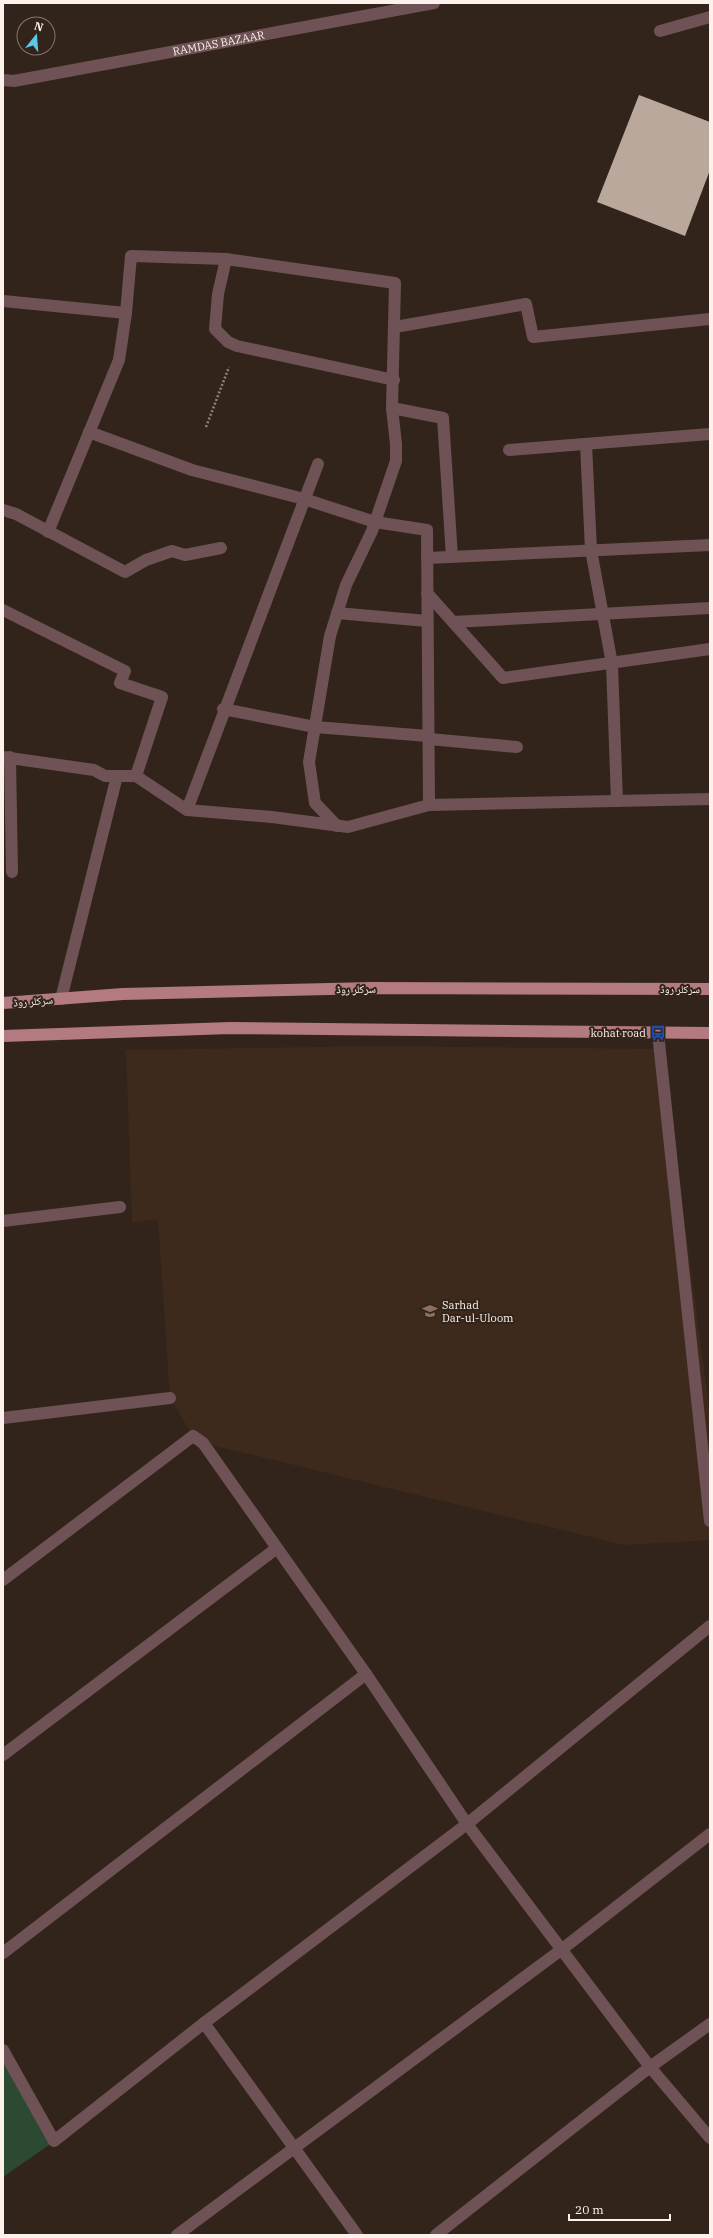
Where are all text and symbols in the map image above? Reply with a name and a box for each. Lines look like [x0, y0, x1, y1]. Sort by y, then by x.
north arrow [16, 16, 56, 56]
text: N [33, 18, 45, 34]
street label: RAMDAS BAZAAR [171, 28, 266, 58]
street label: سرکلر روڈ [336, 982, 376, 996]
street label: سرکلر روڈ [660, 982, 700, 996]
street label: سرکلر روڈ [13, 993, 53, 1009]
bus stop icon: kohat road [649, 1024, 667, 1042]
place label: kohat road [590, 1026, 646, 1040]
place label: Sarhad Dar-ul-Uloom [442, 1298, 514, 1325]
school or university icon: Sarhad Dar-ul-Uloom [421, 1302, 439, 1320]
scale bar [569, 2196, 670, 2222]
text: 20 m [575, 2202, 604, 2217]

